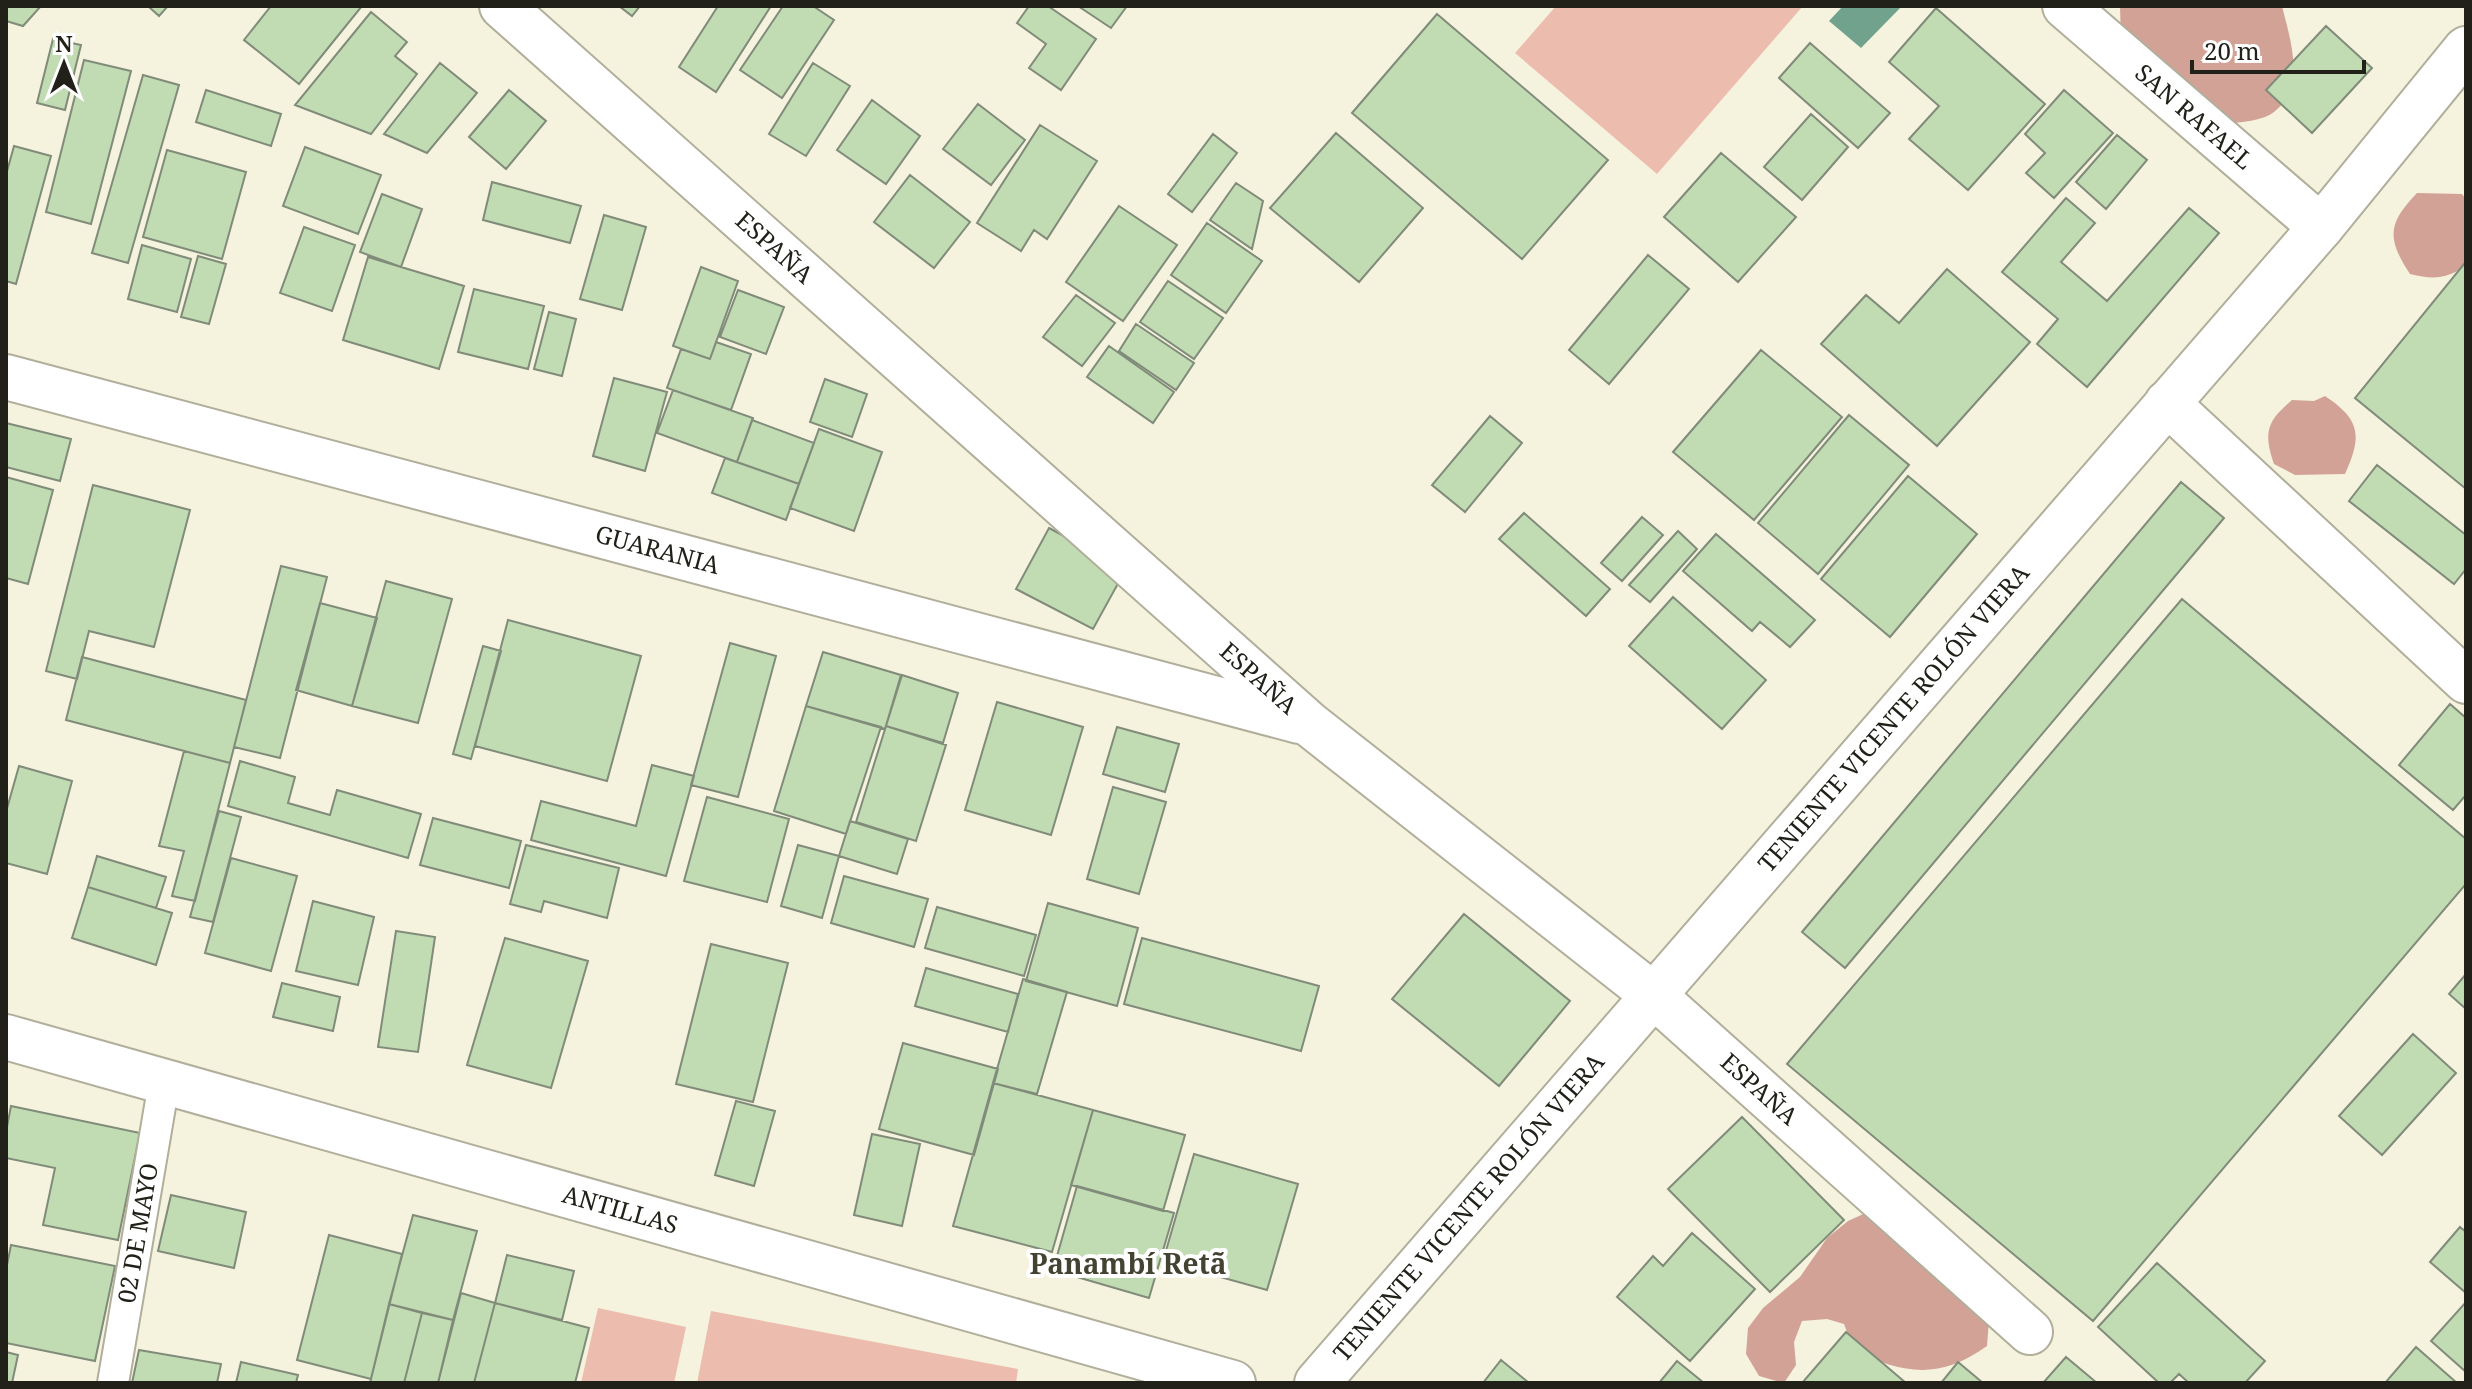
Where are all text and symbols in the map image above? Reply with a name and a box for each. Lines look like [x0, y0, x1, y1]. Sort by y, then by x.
north arrow [24, 24, 104, 104]
scale bar [2192, 24, 2364, 74]
text: N [55, 28, 73, 58]
text: 20 m [2204, 34, 2260, 67]
street label: SAN RAFAEL [2129, 56, 2261, 176]
street label: ESPAÑA [729, 203, 821, 290]
street label: GUARANIA [592, 517, 724, 581]
street label: TENIENTE VICENTE ROLÓN VIERA [1750, 556, 2036, 879]
street label: ESPAÑA [1213, 634, 1305, 721]
street label: ESPAÑA [1714, 1045, 1806, 1132]
street label: TENIENTE VICENTE ROLÓN VIERA [1325, 1046, 1611, 1368]
street label: 02 DE MAYO [109, 1160, 165, 1305]
street label: ANTILLAS [559, 1177, 682, 1241]
district label: Panambí Retã [1029, 1244, 1227, 1282]

